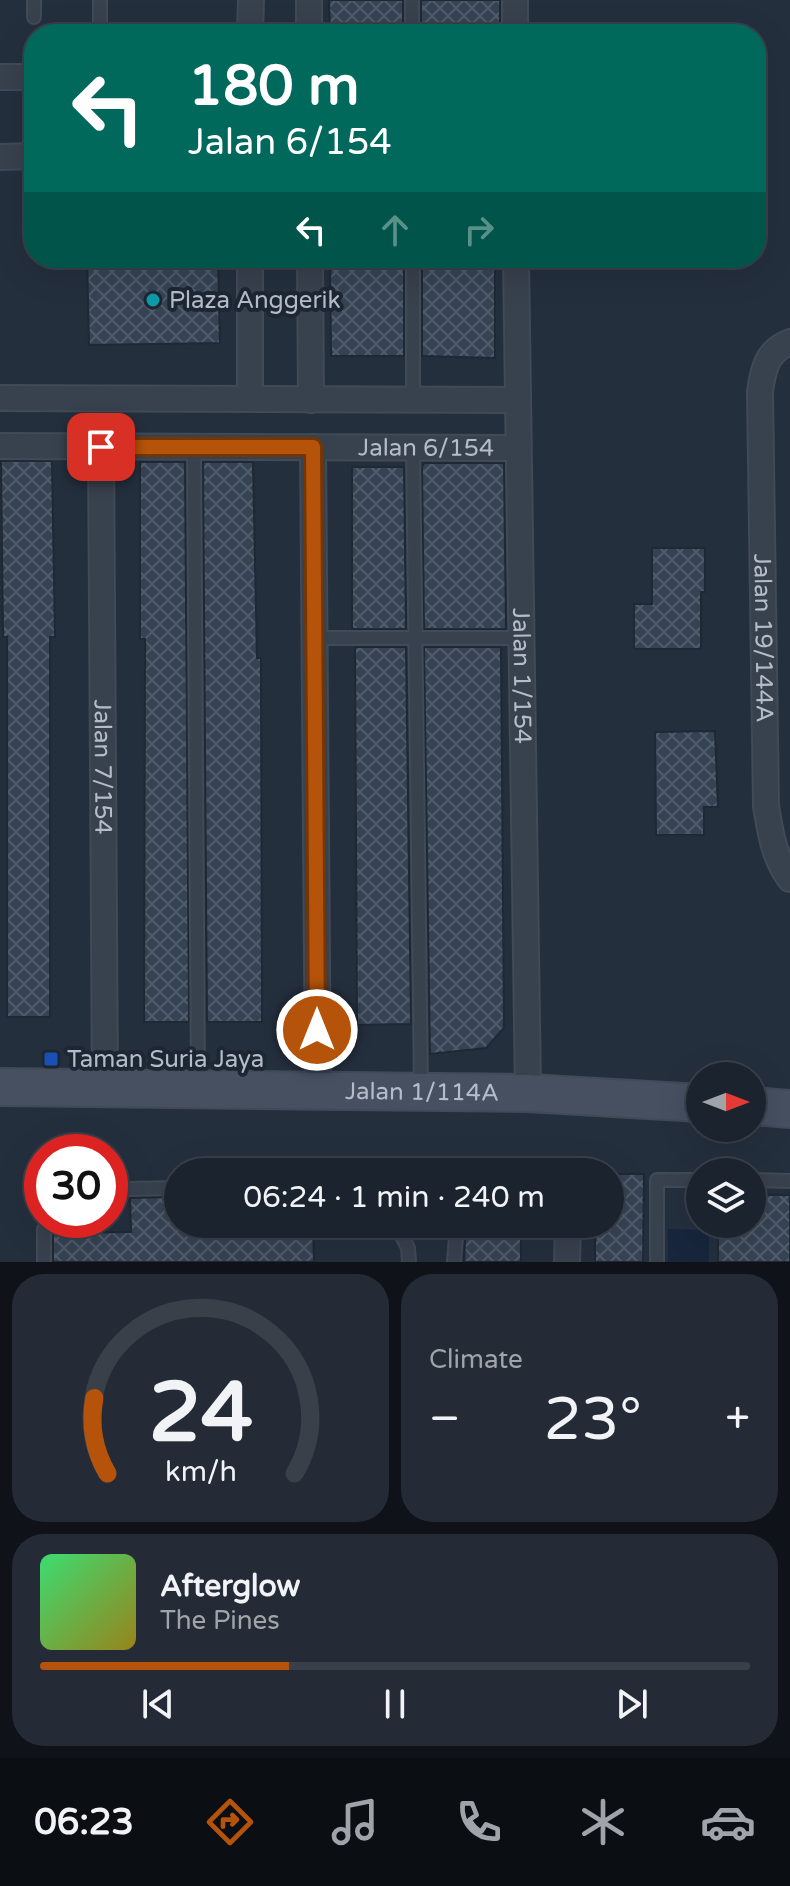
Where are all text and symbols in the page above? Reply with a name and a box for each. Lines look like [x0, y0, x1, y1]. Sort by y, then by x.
text: 180 m [188, 53, 359, 120]
icon: left [56, 56, 160, 160]
text: Jalan 6/154 [188, 121, 392, 164]
icon: left [289, 208, 333, 252]
icon: ahead [373, 208, 417, 252]
icon: right [457, 208, 501, 252]
place label: Plaza Anggerik [169, 286, 341, 315]
marker: Plaza Anggerik [144, 291, 162, 309]
pin [67, 413, 135, 481]
icon: arrive [79, 425, 123, 469]
street label: Jalan 6/154 [358, 433, 494, 462]
street label: Jalan 19/144A [748, 553, 779, 723]
street label: Jalan 1/154 [507, 608, 537, 744]
street label: Jalan 7/154 [88, 699, 118, 835]
position arrow [275, 988, 359, 1072]
place label: Taman Suria Jaya [67, 1045, 264, 1074]
marker: Taman Suria Jaya [42, 1050, 60, 1068]
north arrow [686, 1062, 766, 1142]
map controls [686, 1062, 766, 1238]
street label: Jalan 1/114A [345, 1076, 499, 1107]
speed limit sign: 30 [24, 1134, 128, 1238]
button: layers [686, 1158, 766, 1238]
text: 06:24 · 1 min · 240 m [243, 1179, 545, 1216]
text: Climate [429, 1344, 523, 1375]
text: 24 [148, 1364, 253, 1464]
text: 23° [544, 1384, 642, 1456]
text: − [429, 1393, 460, 1446]
text: + [725, 1393, 750, 1446]
text: km/h [165, 1455, 236, 1489]
text: Afterglow [160, 1568, 300, 1605]
text: The Pines [160, 1605, 280, 1636]
icon: previous [136, 1682, 180, 1726]
icon: pause [373, 1682, 417, 1726]
icon: next [610, 1682, 654, 1726]
icon: directions [202, 1794, 258, 1850]
icon: music [327, 1794, 383, 1850]
icon: phone [451, 1794, 507, 1850]
icon: climate [575, 1794, 631, 1850]
icon: car [700, 1794, 756, 1850]
text: 06:23 [34, 1801, 134, 1844]

